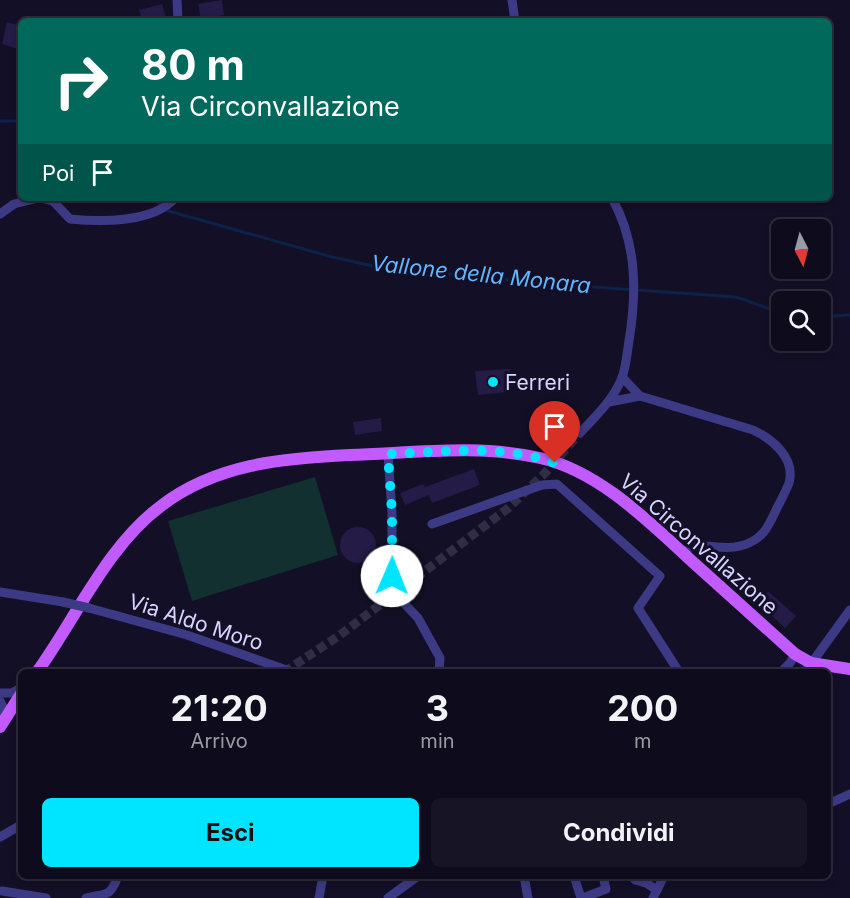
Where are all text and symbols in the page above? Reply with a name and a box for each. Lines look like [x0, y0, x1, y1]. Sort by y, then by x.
text: 80 m [141, 39, 245, 90]
icon: right [42, 42, 120, 120]
text: Via Circonvallazione [141, 90, 400, 123]
icon: arrive [86, 156, 119, 189]
text: Poi [42, 160, 74, 186]
north arrow [771, 219, 831, 279]
map controls [771, 219, 831, 351]
water label: Vallone della Monara [370, 250, 592, 298]
button: search [771, 291, 831, 351]
place label: Ferreri [505, 370, 570, 395]
marker: Ferreri [486, 375, 500, 389]
pin [529, 401, 580, 463]
icon: arrive [538, 410, 571, 443]
street label: Via Circonvallazione [615, 469, 783, 619]
position arrow [360, 544, 424, 608]
street label: Via Aldo Moro [126, 588, 266, 656]
text: 21:20 [171, 686, 268, 730]
text: 3 [426, 686, 449, 730]
text: 200 [607, 686, 678, 730]
text: Arrivo [191, 729, 248, 753]
text: min [420, 729, 455, 753]
text: m [634, 729, 652, 753]
button: Esci [42, 798, 419, 867]
button: Condividi [431, 798, 807, 867]

